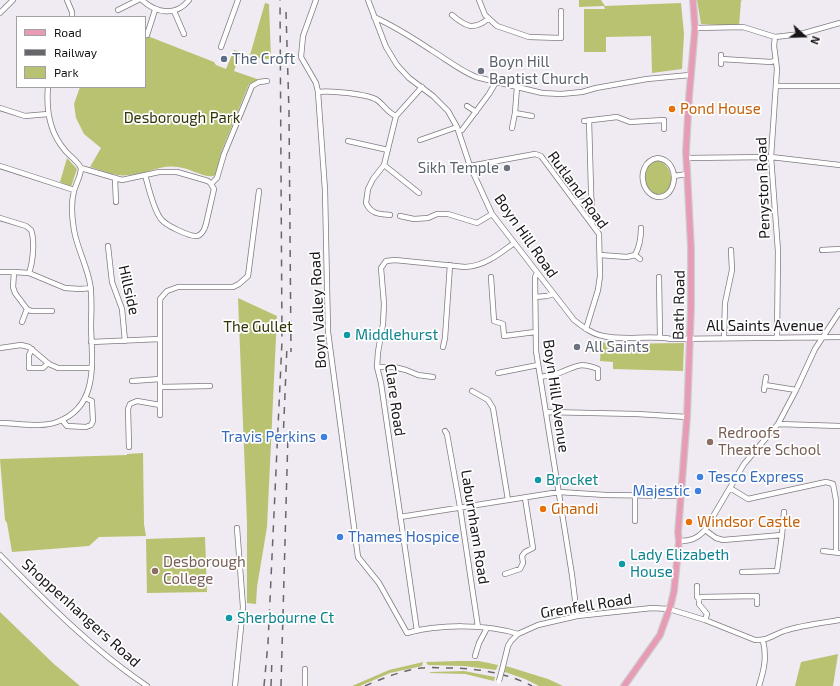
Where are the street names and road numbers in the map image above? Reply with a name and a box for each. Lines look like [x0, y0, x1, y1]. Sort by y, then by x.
street label: Penyston Road [752, 137, 774, 239]
street label: Rutland Road [544, 148, 612, 232]
street label: Boyn Hill Road [490, 191, 562, 281]
street label: Boyn Valley Road [306, 251, 330, 369]
street label: Hillside [115, 263, 143, 317]
street label: Bath Road [669, 270, 689, 340]
street label: All Saints Avenue [706, 317, 824, 335]
street label: Boyn Hill Avenue [539, 338, 573, 454]
street label: Clare Road [381, 363, 409, 437]
street label: Laburnham Road [457, 468, 493, 586]
street label: Shoppenhangers Road [18, 555, 144, 671]
street label: Grenfell Road [539, 590, 633, 622]

